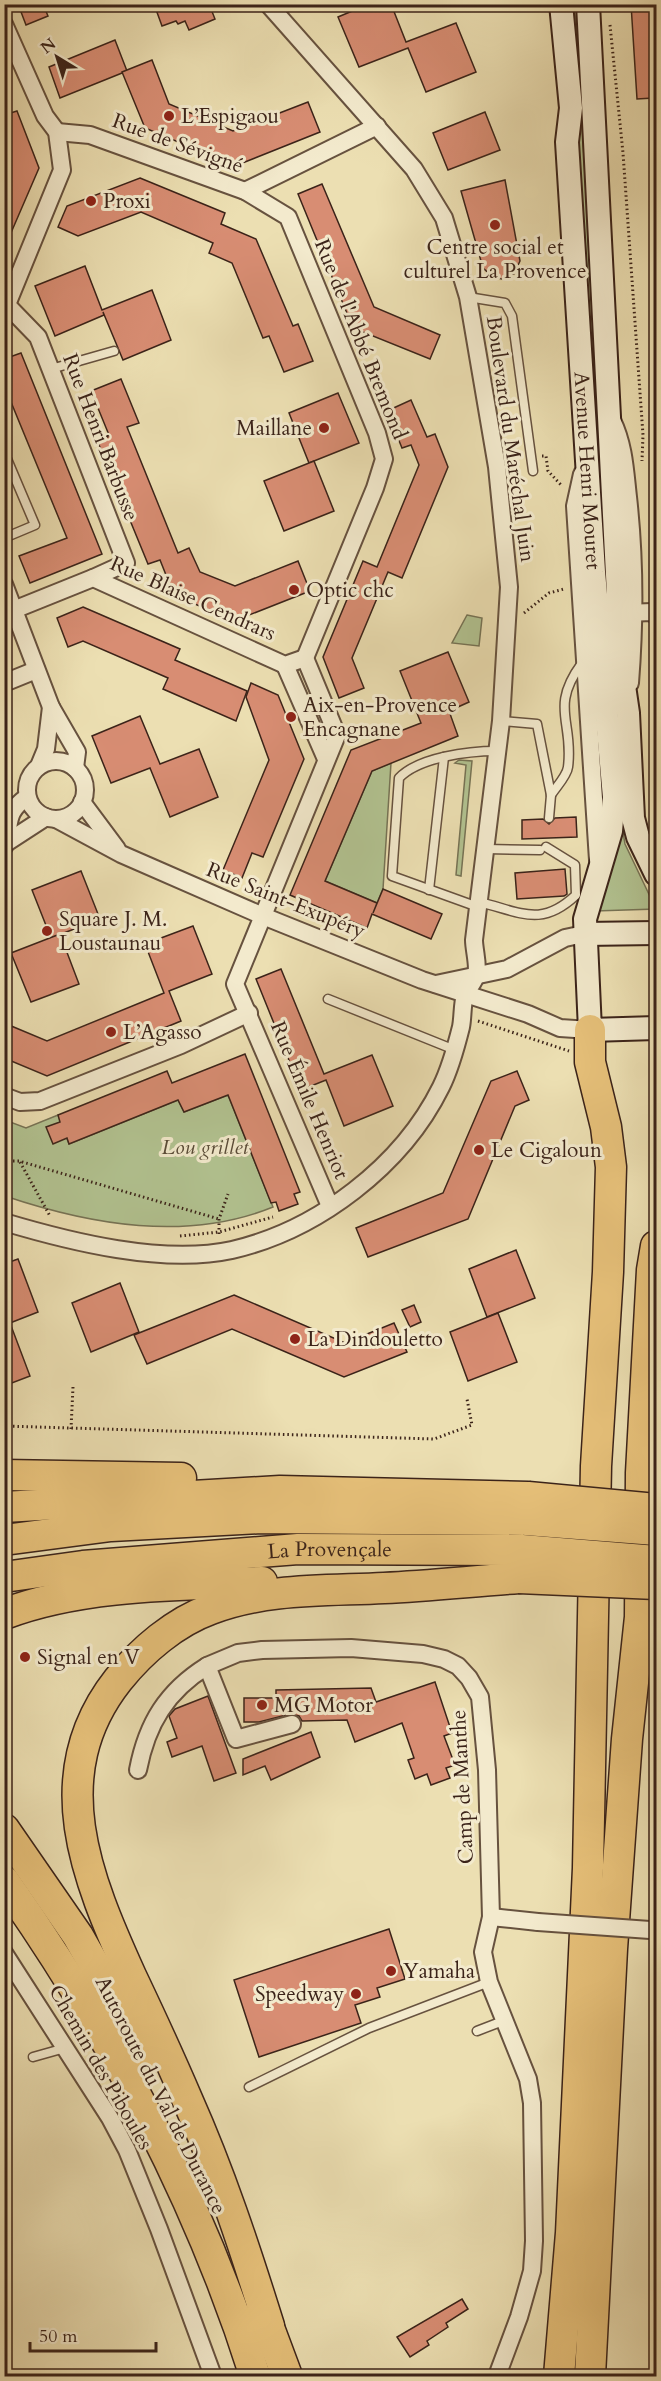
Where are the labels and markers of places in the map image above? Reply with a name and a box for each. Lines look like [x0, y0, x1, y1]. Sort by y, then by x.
place label: L’Espigaou [181, 102, 279, 131]
marker: L’Espigaou [162, 109, 176, 123]
place label: Proxi [103, 187, 151, 216]
marker: Proxi [84, 194, 98, 208]
marker: Centre social et culturel La Provence [488, 218, 502, 232]
place label: Centre social et culturel La Provence [404, 233, 586, 286]
place label: Maillane [236, 414, 312, 443]
marker: Maillane [317, 421, 331, 435]
place label: Optic chc [306, 576, 394, 605]
marker: Optic chc [287, 583, 301, 597]
place label: Aix-en-Provence Encagnane [303, 691, 457, 744]
marker: Aix-en-Provence Encagnane [284, 710, 298, 724]
place label: Square J. M. Loustaunau [59, 905, 167, 958]
marker: Square J. M. Loustaunau [40, 924, 54, 938]
place label: L’Agasso [123, 1018, 202, 1047]
marker: L’Agasso [104, 1025, 118, 1039]
place label: Le Cigaloun [491, 1136, 602, 1165]
marker: Le Cigaloun [472, 1143, 486, 1157]
place label: La Dindouletto [307, 1325, 443, 1354]
marker: La Dindouletto [288, 1332, 302, 1346]
place label: Signal en V [37, 1643, 140, 1672]
marker: Signal en V [18, 1650, 32, 1664]
place label: MG Motor [274, 1691, 373, 1720]
marker: MG Motor [255, 1698, 269, 1712]
place label: Yamaha [403, 1957, 475, 1986]
marker: Yamaha [384, 1964, 398, 1978]
place label: Speedway [255, 1980, 344, 2009]
marker: Speedway [349, 1987, 363, 2001]

